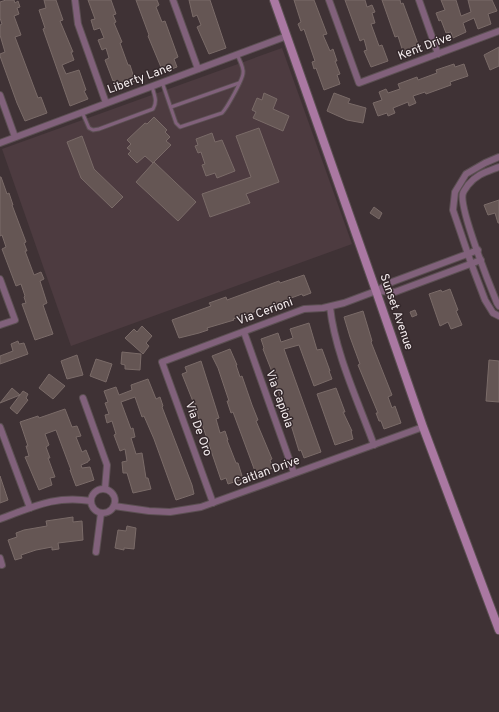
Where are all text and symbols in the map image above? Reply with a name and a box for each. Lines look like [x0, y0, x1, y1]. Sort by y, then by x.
street label: Kent Drive [396, 29, 454, 65]
street label: Liberty Lane [105, 60, 175, 98]
street label: Sunset Avenue [375, 272, 417, 352]
street label: Via Cerioni [235, 294, 295, 330]
street label: Via Capiola [261, 368, 297, 430]
street label: Via De Oro [181, 399, 215, 459]
street label: Caitlan Drive [232, 453, 302, 491]

